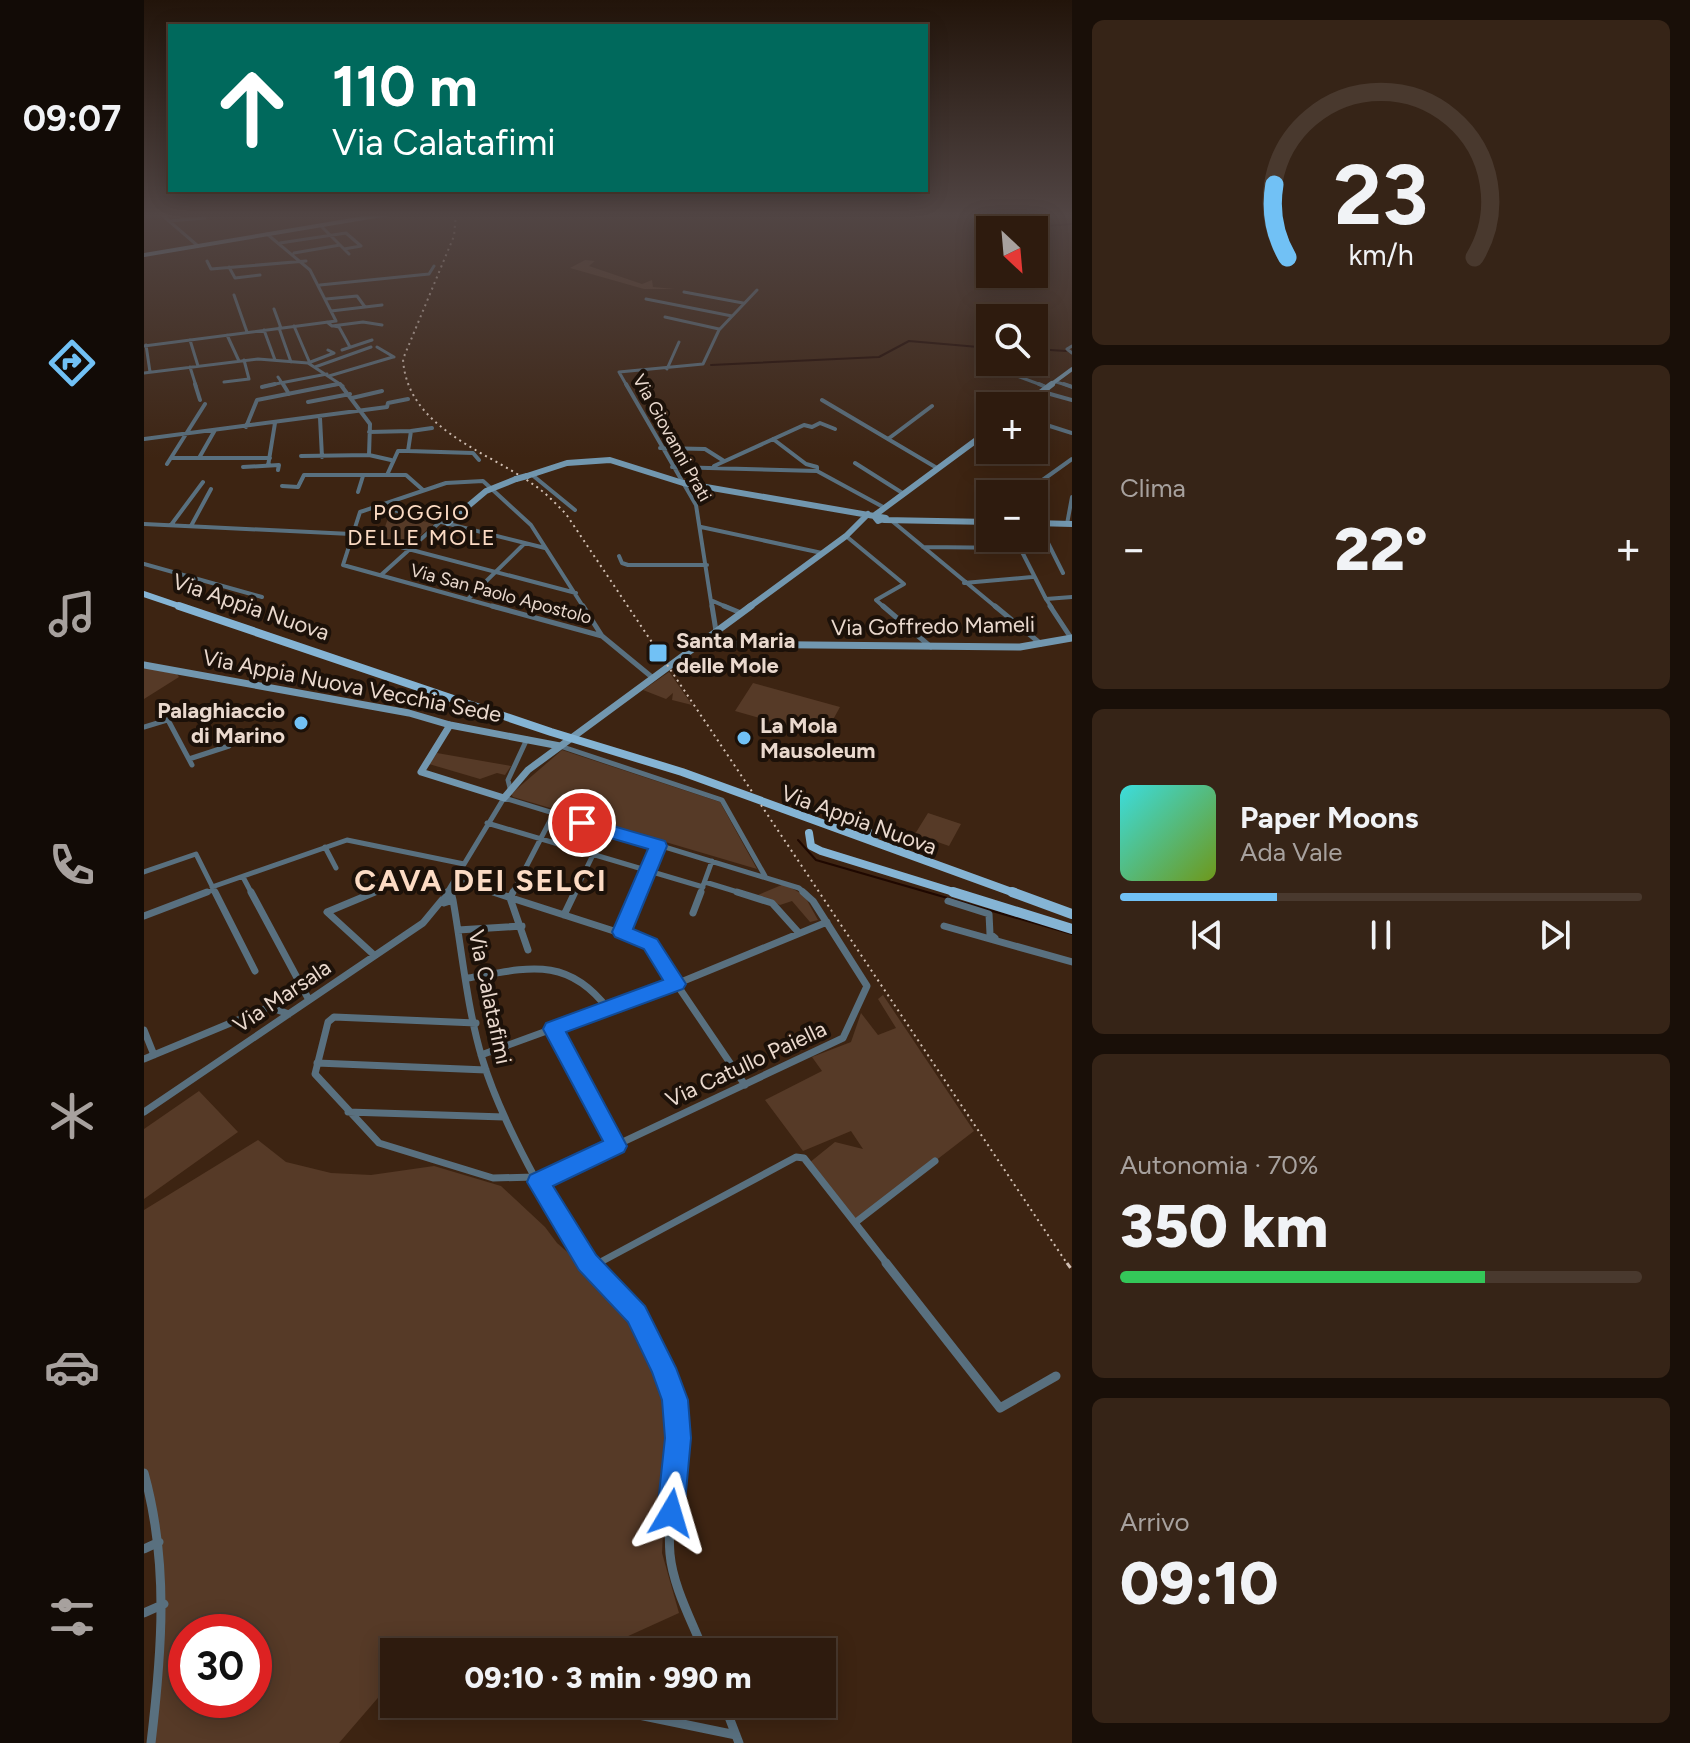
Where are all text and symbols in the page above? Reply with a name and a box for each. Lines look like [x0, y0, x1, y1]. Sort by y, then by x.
text: 110 m [332, 53, 478, 120]
icon: ahead [200, 56, 304, 160]
text: 09:07 [23, 97, 121, 140]
text: Via Calatafimi [332, 121, 556, 164]
text: 23 [1334, 145, 1428, 245]
north arrow [976, 216, 1048, 288]
map controls [976, 216, 1048, 552]
text: km/h [1348, 238, 1414, 272]
button: search [976, 304, 1048, 376]
icon: directions [44, 335, 100, 391]
street label: Via Giovanni Prati [628, 371, 716, 505]
button: + [976, 392, 1048, 464]
text: Clima [1120, 472, 1186, 504]
button: − [976, 480, 1048, 552]
district label: POGGIO DELLE MOLE [347, 499, 497, 551]
text: 22° [1334, 513, 1428, 585]
text: − [1120, 522, 1147, 575]
text: + [1615, 522, 1642, 575]
street label: Via San Paolo Apostolo [408, 559, 594, 629]
street label: Via Appia Nuova [169, 568, 333, 646]
icon: music [44, 586, 100, 642]
street label: Via Goffredo Mameli [831, 611, 1035, 641]
place label: Santa Maria delle Mole [676, 627, 796, 679]
marker: Santa Maria delle Mole [647, 642, 669, 664]
street label: Via Appia Nuova Vecchia Sede [200, 644, 504, 728]
place label: Palaghiaccio di Marino [157, 697, 285, 749]
place label: La Mola Mausoleum [760, 712, 875, 764]
marker: Palaghiaccio di Marino [292, 714, 310, 732]
marker: La Mola Mausoleum [735, 729, 753, 747]
street label: Via Appia Nuova [777, 779, 941, 861]
pin [548, 789, 616, 857]
text: Paper Moons [1240, 799, 1419, 836]
icon: arrive [560, 801, 604, 845]
text: Ada Vale [1240, 836, 1343, 868]
icon: phone [44, 837, 100, 893]
district label: CAVA DEI SELCI [354, 862, 608, 899]
icon: previous [1185, 913, 1229, 957]
icon: pause [1359, 913, 1403, 957]
icon: next [1533, 913, 1577, 957]
street label: Via Calatafimi [463, 927, 517, 1067]
street label: Via Marsala [228, 954, 336, 1038]
street label: Via Catullo Paiella [661, 1015, 831, 1113]
icon: climate [44, 1088, 100, 1144]
text: Autonomia · 70% [1120, 1149, 1318, 1181]
text: 350 km [1120, 1190, 1328, 1262]
icon: car [44, 1339, 100, 1395]
position arrow [629, 1471, 713, 1555]
text: Arrivo [1120, 1506, 1190, 1538]
text: 09:10 [1120, 1547, 1278, 1619]
icon: filters [44, 1589, 100, 1645]
speed limit sign: 30 [168, 1614, 272, 1718]
text: 09:10 · 3 min · 990 m [465, 1659, 751, 1696]

